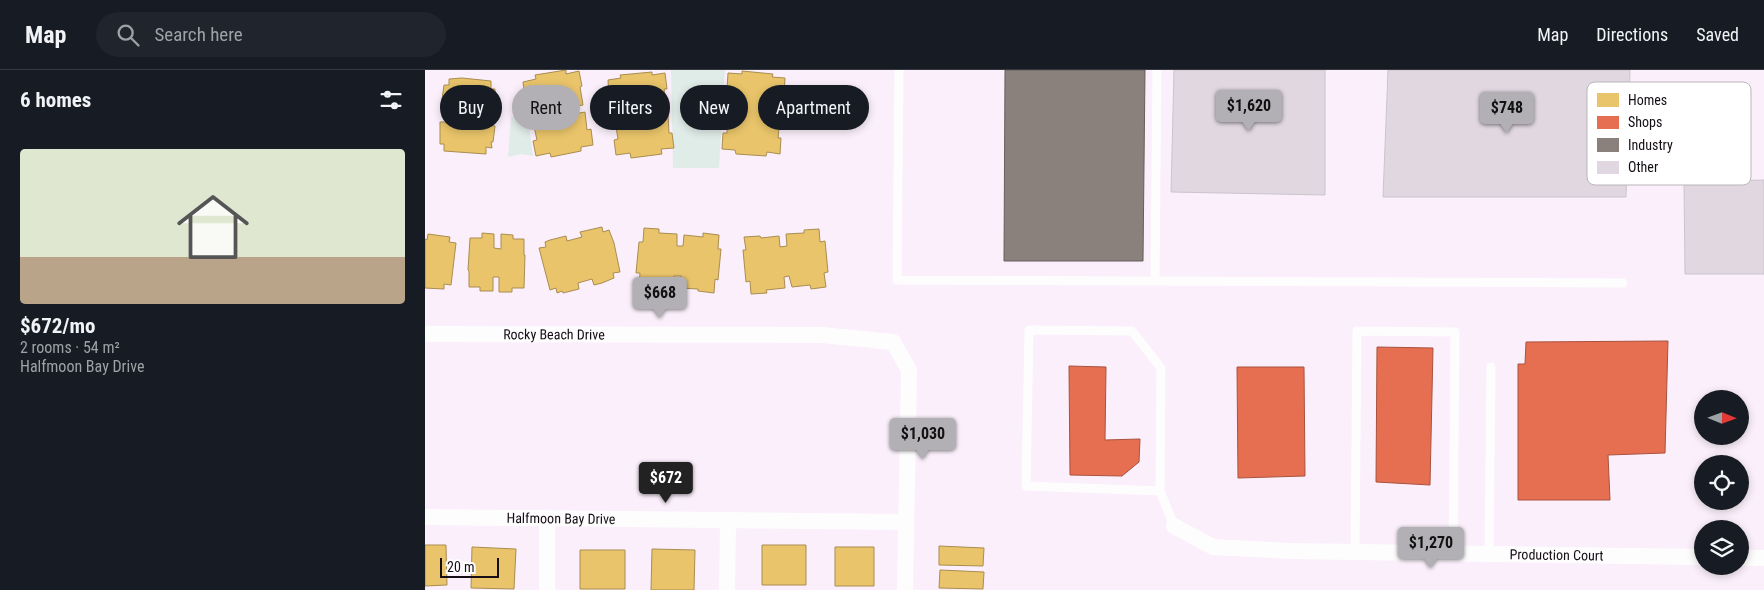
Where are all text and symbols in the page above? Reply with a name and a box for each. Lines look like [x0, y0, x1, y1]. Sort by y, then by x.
search box [96, 12, 446, 57]
text: Map [25, 21, 66, 49]
icon: search [114, 21, 142, 49]
text: Search here [154, 23, 243, 46]
text: Map [1537, 24, 1568, 45]
text: Directions [1596, 24, 1668, 45]
text: Saved [1696, 24, 1739, 45]
legend [1587, 82, 1751, 185]
chip: Buy [440, 85, 502, 130]
chip: Rent [512, 85, 580, 130]
chip: Filters [590, 85, 670, 130]
chip: New [680, 85, 748, 130]
chip: Apartment [758, 85, 869, 130]
icon: filters [377, 86, 405, 114]
text: 6 homes [20, 88, 91, 112]
pin: $1,620 [1208, 90, 1290, 132]
pin: $748 [1477, 92, 1537, 134]
text: Homes [1628, 92, 1667, 108]
text: $1,620 [1227, 96, 1271, 115]
text: $748 [1491, 98, 1523, 117]
text: Shops [1628, 114, 1662, 130]
text: Industry [1628, 137, 1673, 153]
text: Other [1628, 159, 1658, 175]
icon: home [168, 182, 258, 272]
pin: $668 [630, 276, 690, 319]
text: $668 [644, 283, 676, 302]
text: $672/mo [20, 314, 95, 338]
street label: Rocky Beach Drive [503, 326, 605, 342]
text: 2 rooms · 54 m² [20, 338, 120, 357]
text: Halfmoon Bay Drive [20, 357, 144, 376]
north arrow [1694, 390, 1749, 445]
map controls [1694, 390, 1749, 575]
pin: $1,030 [882, 418, 964, 460]
text: $1,030 [901, 424, 945, 443]
button: locate [1694, 455, 1749, 510]
pin: $672 [636, 462, 696, 504]
text: $672 [650, 468, 682, 487]
street label: Halfmoon Bay Drive [506, 510, 616, 527]
button: layers [1694, 520, 1749, 575]
pin: $1,270 [1390, 526, 1472, 569]
text: $1,270 [1409, 533, 1453, 552]
street label: Production Court [1509, 546, 1604, 564]
scale bar [440, 555, 499, 578]
text: 20 m [447, 559, 475, 575]

